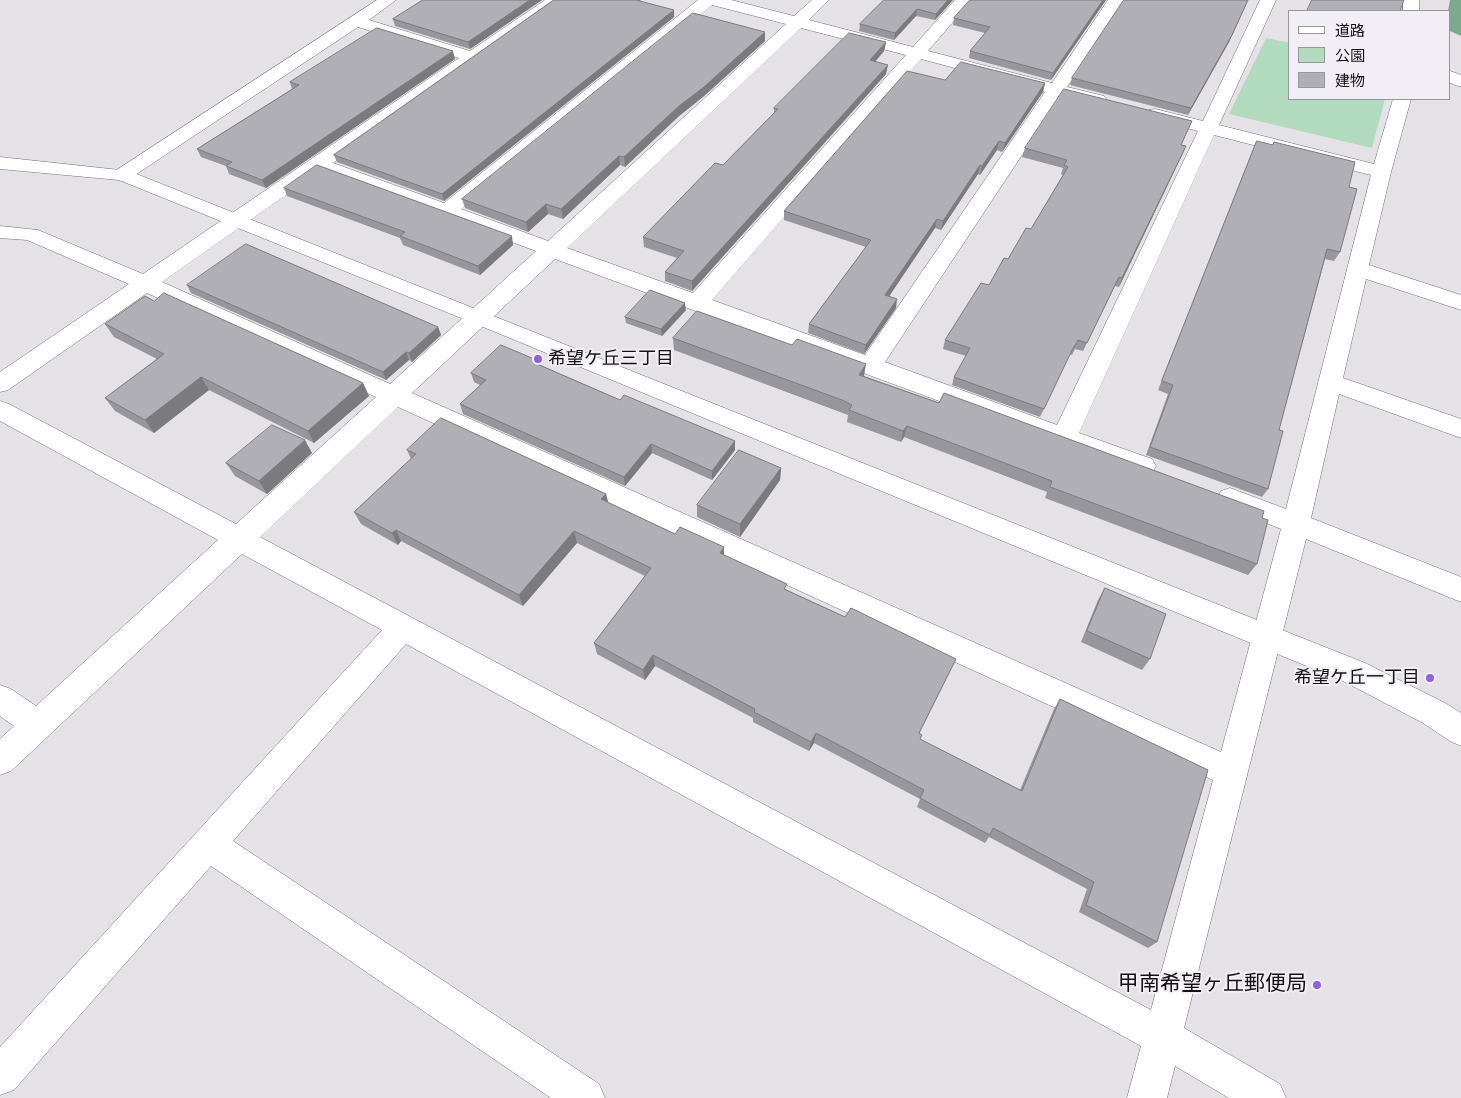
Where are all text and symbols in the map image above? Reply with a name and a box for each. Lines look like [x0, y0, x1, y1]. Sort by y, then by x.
legend [1288, 10, 1451, 100]
text: 道路 [1335, 22, 1365, 41]
text: 公園 [1335, 47, 1365, 66]
text: 建物 [1335, 72, 1365, 91]
place label: 希望ケ丘三丁目 [548, 348, 674, 370]
marker: 希望ケ丘三丁目 [532, 353, 544, 365]
place label: 希望ケ丘一丁目 [1294, 667, 1420, 689]
marker: 希望ケ丘一丁目 [1424, 672, 1436, 684]
place label: 甲南希望ヶ丘郵便局 [1118, 972, 1307, 998]
marker: 甲南希望ヶ丘郵便局 [1311, 979, 1323, 991]

